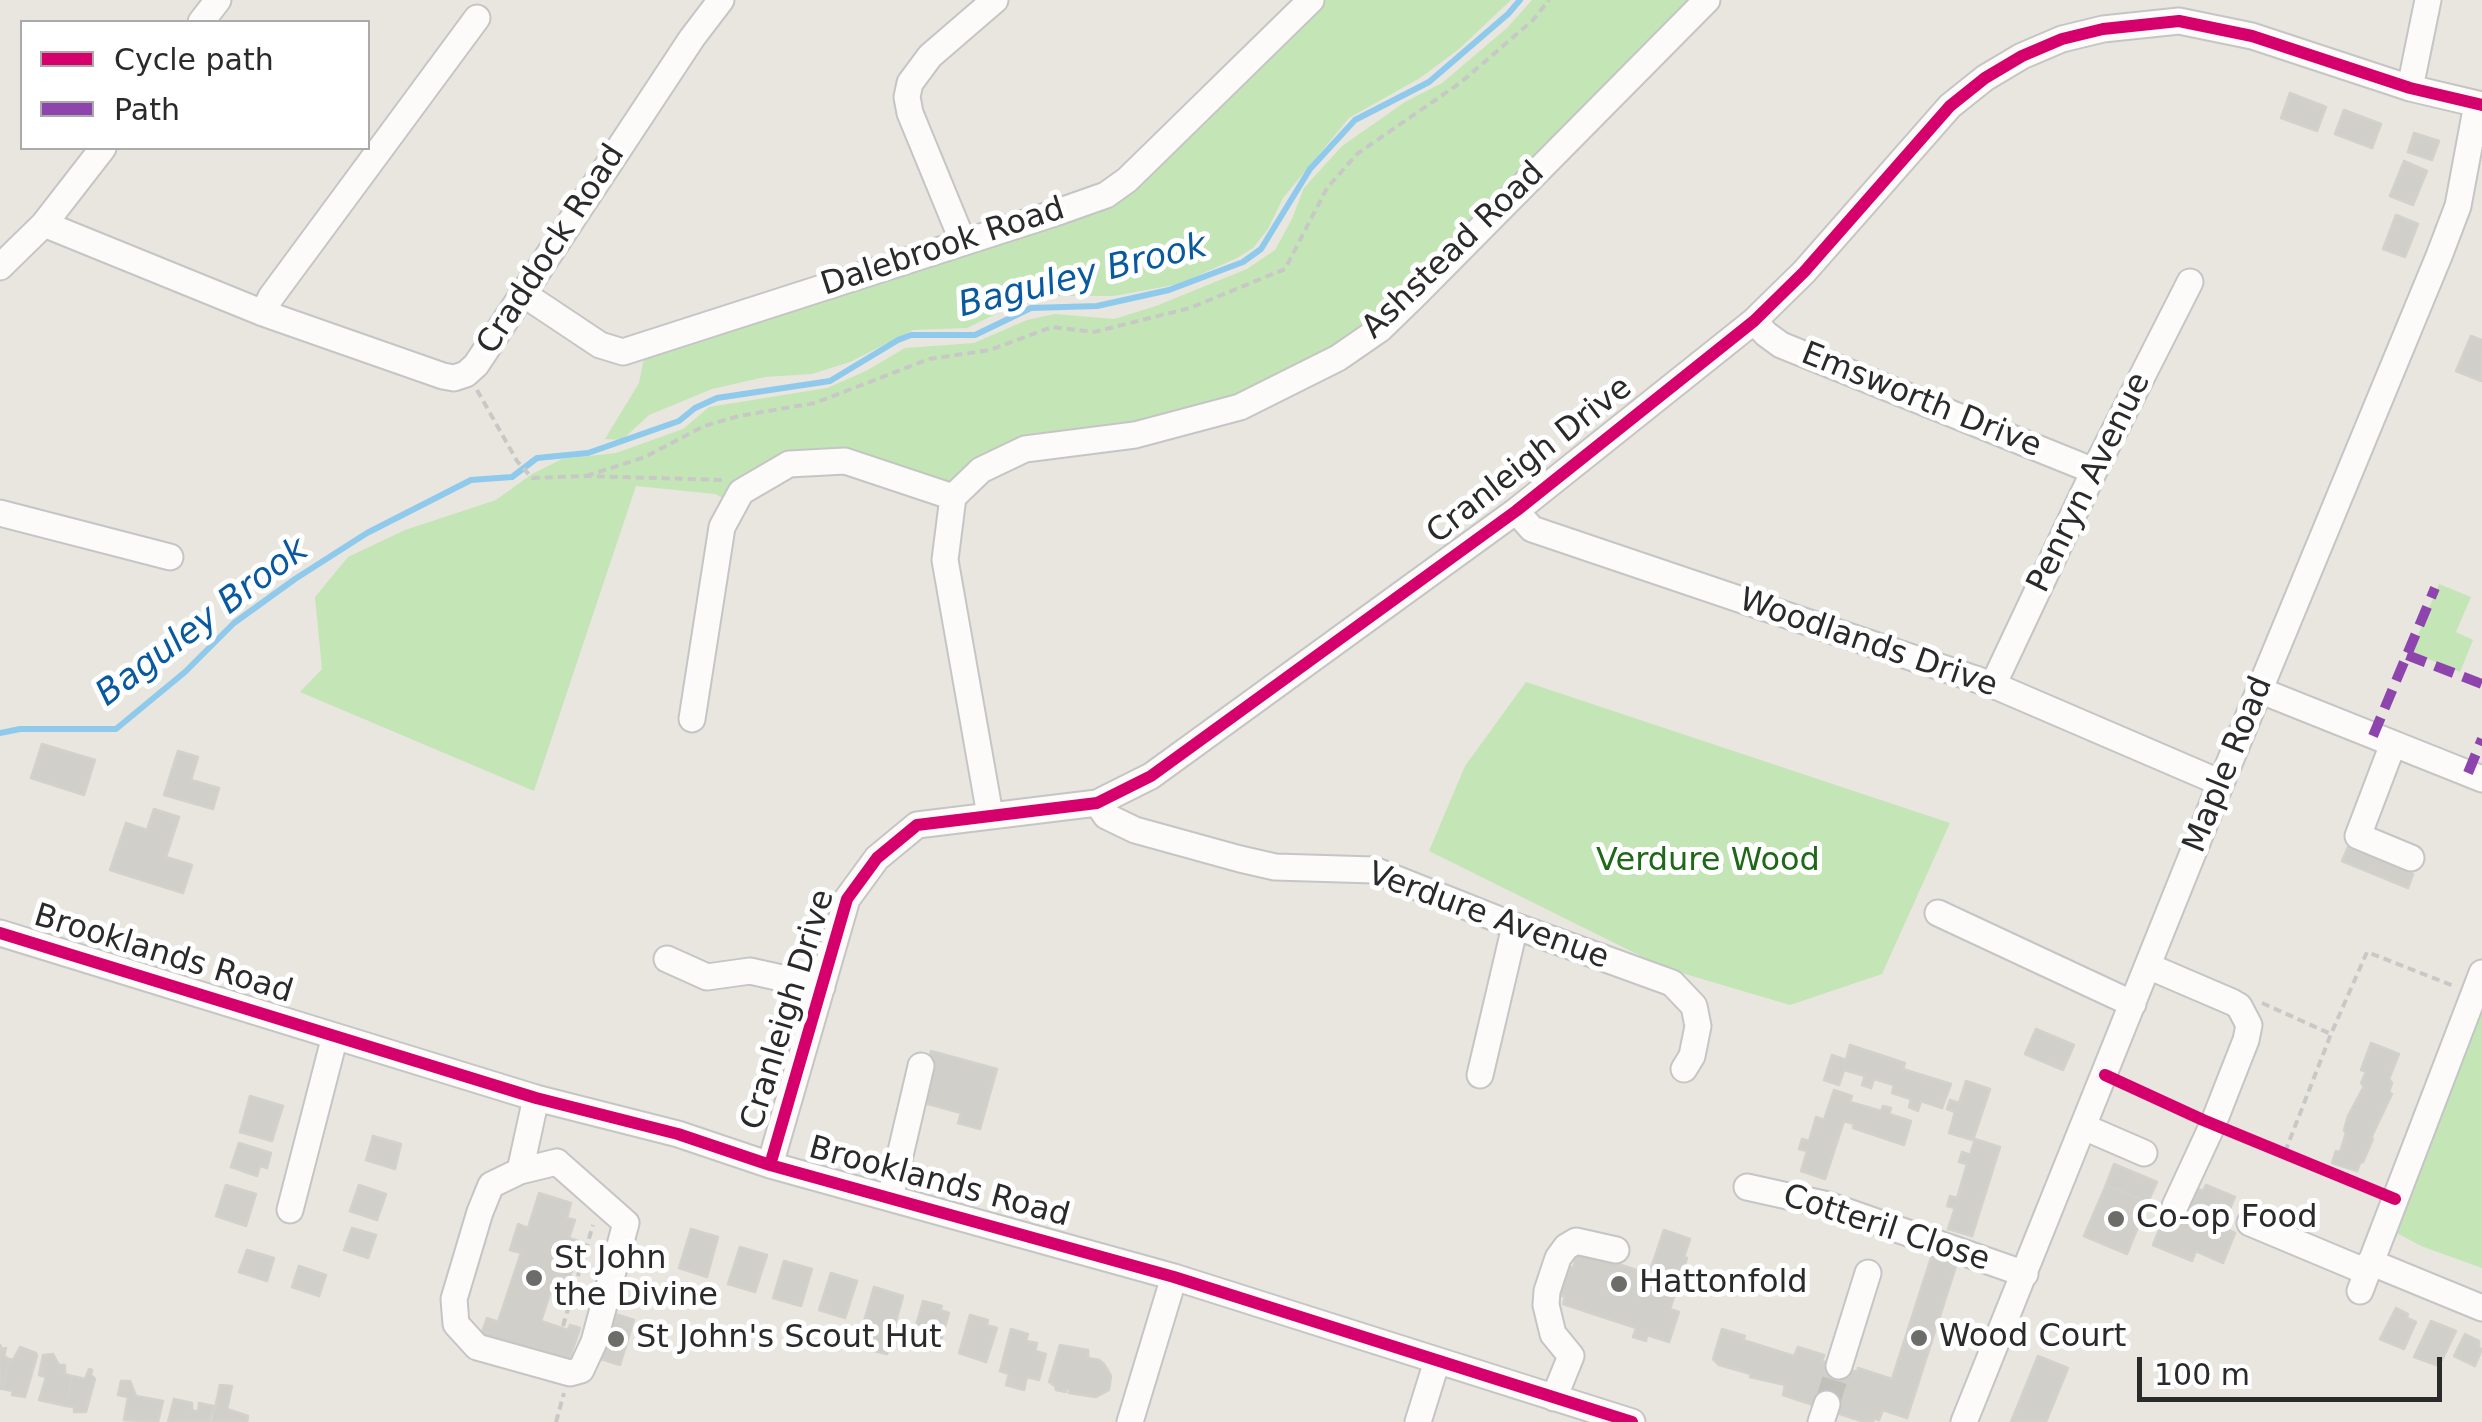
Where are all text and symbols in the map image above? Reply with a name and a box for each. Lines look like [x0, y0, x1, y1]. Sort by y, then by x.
legend [20, 20, 370, 150]
text: Cycle path [114, 42, 274, 77]
text: Path [114, 92, 180, 127]
street label: Craddock Road [470, 138, 634, 362]
street label: Ashstead Road [1355, 154, 1553, 348]
street label: Dalebrook Road [816, 191, 1070, 305]
water label: Baguley Brook [954, 226, 1212, 328]
street label: Emsworth Drive [1795, 335, 2047, 467]
street label: Penryn Avenue [2020, 367, 2160, 599]
street label: Cranleigh Drive [1420, 369, 1640, 553]
water label: Baguley Brook [89, 530, 317, 716]
street label: Woodlands Drive [1734, 582, 2002, 706]
street label: Maple Road [2176, 671, 2282, 859]
park label: Verdure Wood [1596, 843, 1820, 881]
street label: Verdure Avenue [1362, 856, 1614, 978]
street label: Cranleigh Drive [734, 885, 844, 1135]
street label: Brooklands Road [29, 897, 297, 1013]
street label: Brooklands Road [804, 1130, 1074, 1236]
street label: Cotteril Close [1778, 1178, 1994, 1280]
place label: Co-op Food [2136, 1200, 2317, 1238]
marker: Co-op Food [2105, 1208, 2127, 1230]
place label: St John the Divine [554, 1241, 718, 1316]
place label: Hattonfold [1639, 1265, 1808, 1303]
marker: St John the Divine [523, 1267, 545, 1289]
marker: Hattonfold [1608, 1273, 1630, 1295]
place label: Wood Court [1939, 1319, 2126, 1357]
place label: St John's Scout Hut [636, 1320, 942, 1358]
marker: Wood Court [1908, 1327, 1930, 1349]
marker: St John's Scout Hut [605, 1328, 627, 1350]
scale bar [2142, 1337, 2447, 1399]
text: 100 m [2154, 1357, 2250, 1392]

